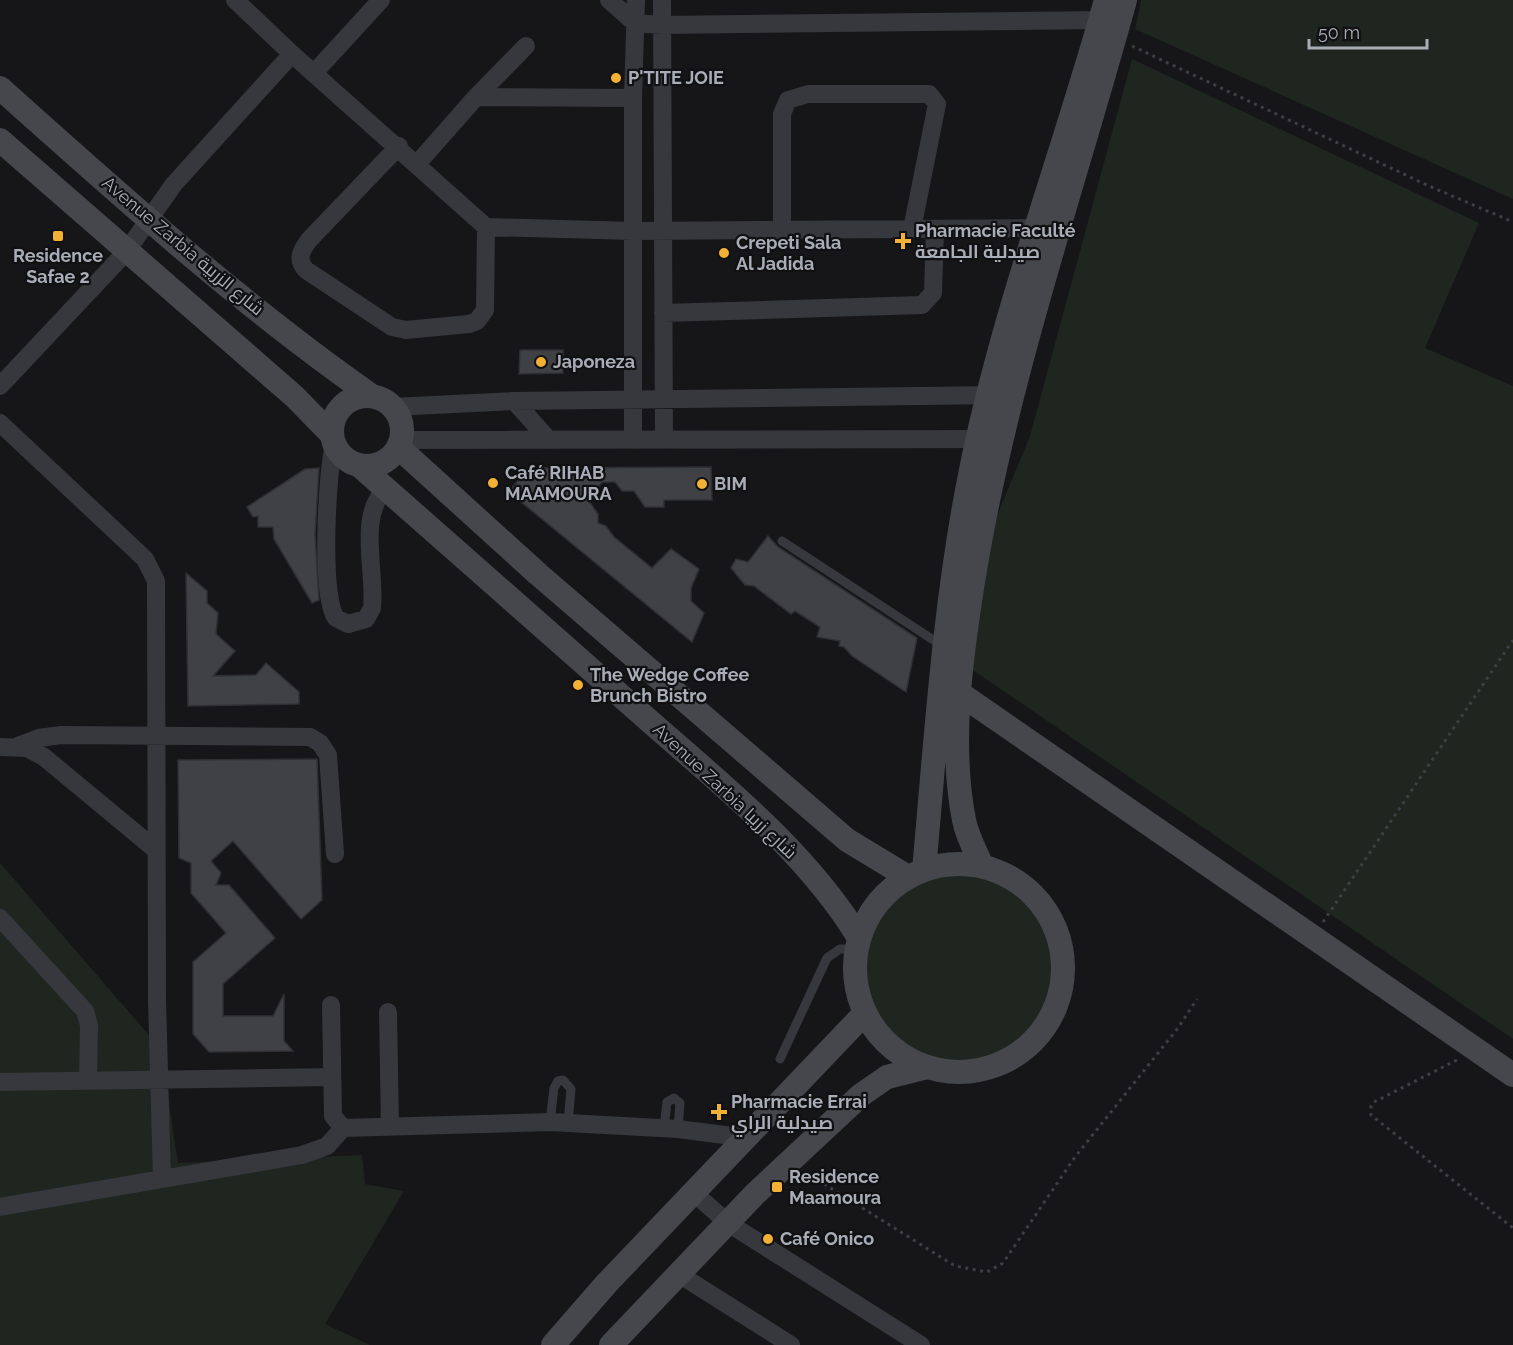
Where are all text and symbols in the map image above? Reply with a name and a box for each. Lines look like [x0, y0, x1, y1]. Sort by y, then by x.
scale bar [1309, 12, 1428, 50]
text: 50 m [1318, 22, 1360, 43]
place label: P'TITE JOIE [628, 67, 724, 88]
marker: P'TITE JOIE [609, 71, 623, 85]
street label: Avenue Zarbia شارع الزربية [97, 172, 268, 321]
place label: Pharmacie Faculté صيدلية الجامعة [915, 220, 1076, 262]
marker: Residence Safae 2 [51, 229, 65, 243]
place label: Crepeti Sala Al Jadida [736, 232, 841, 274]
marker: Pharmacie Faculté صيدلية الجامعة [896, 234, 910, 248]
place label: Residence Safae 2 [13, 245, 103, 287]
marker: Crepeti Sala Al Jadida [717, 246, 731, 260]
place label: Japoneza [553, 351, 635, 372]
marker: Japoneza [534, 355, 548, 369]
place label: Café RIHAB MAAMOURA [505, 462, 612, 504]
place label: BIM [714, 473, 747, 494]
marker: Café RIHAB MAAMOURA [486, 476, 500, 490]
marker: BIM [695, 477, 709, 491]
place label: The Wedge Coffee Brunch Bistro [590, 664, 749, 706]
marker: The Wedge Coffee Brunch Bistro [571, 678, 585, 692]
street label: Avenue Zarbia شارع زربيا [648, 719, 802, 864]
place label: Pharmacie Errai صيدلية الراي [731, 1091, 867, 1137]
marker: Pharmacie Errai صيدلية الراي [712, 1105, 726, 1119]
place label: Residence Maamoura [789, 1166, 881, 1208]
marker: Residence Maamoura [770, 1180, 784, 1194]
place label: Café Onico [780, 1228, 874, 1249]
marker: Café Onico [761, 1232, 775, 1246]

